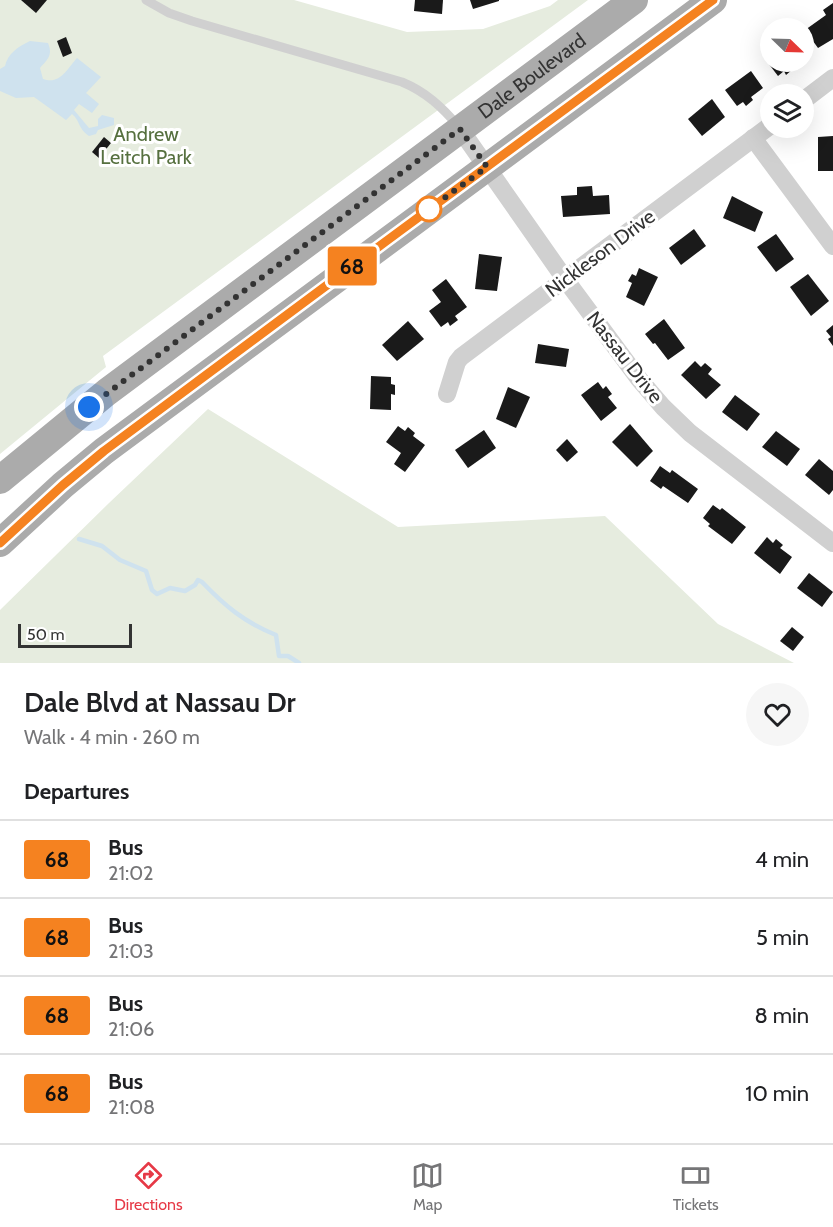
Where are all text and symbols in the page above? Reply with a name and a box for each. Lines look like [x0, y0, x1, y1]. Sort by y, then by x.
north arrow [760, 18, 814, 72]
map controls [760, 18, 814, 138]
street label: Dale Boulevard [473, 28, 590, 124]
button: layers [760, 84, 814, 138]
park label: Andrew Leitch Park [100, 122, 192, 169]
unlabelled marker [416, 196, 442, 222]
street label: Nickleson Drive [541, 204, 659, 302]
line badge: 68 [325, 246, 379, 286]
text: 68 [340, 254, 364, 279]
street label: Nassau Drive [582, 306, 668, 408]
your location [74, 392, 104, 422]
scale bar [18, 621, 132, 648]
text: 50 m [27, 625, 64, 644]
button: heart [746, 683, 809, 746]
text: Dale Blvd at Nassau Dr [24, 685, 296, 719]
text: Walk · 4 min · 260 m [24, 725, 200, 749]
text: Departures [24, 778, 129, 805]
text: Bus [108, 834, 143, 861]
text: 4 min [755, 846, 809, 873]
text: 68 [45, 847, 69, 872]
text: 21:02 [108, 861, 154, 885]
text: Bus [108, 912, 143, 939]
text: 5 min [756, 924, 809, 951]
text: 68 [45, 925, 69, 950]
text: 21:03 [108, 939, 154, 963]
text: Bus [108, 990, 143, 1017]
text: 8 min [754, 1002, 809, 1029]
text: 68 [45, 1003, 69, 1028]
text: 21:06 [108, 1017, 154, 1041]
text: Bus [108, 1068, 143, 1095]
text: 10 min [745, 1080, 809, 1107]
text: 68 [45, 1081, 69, 1106]
text: 21:08 [108, 1095, 155, 1119]
tab: Directions [114, 1159, 183, 1214]
tab: Map [411, 1159, 444, 1214]
tab: Tickets [673, 1159, 719, 1214]

